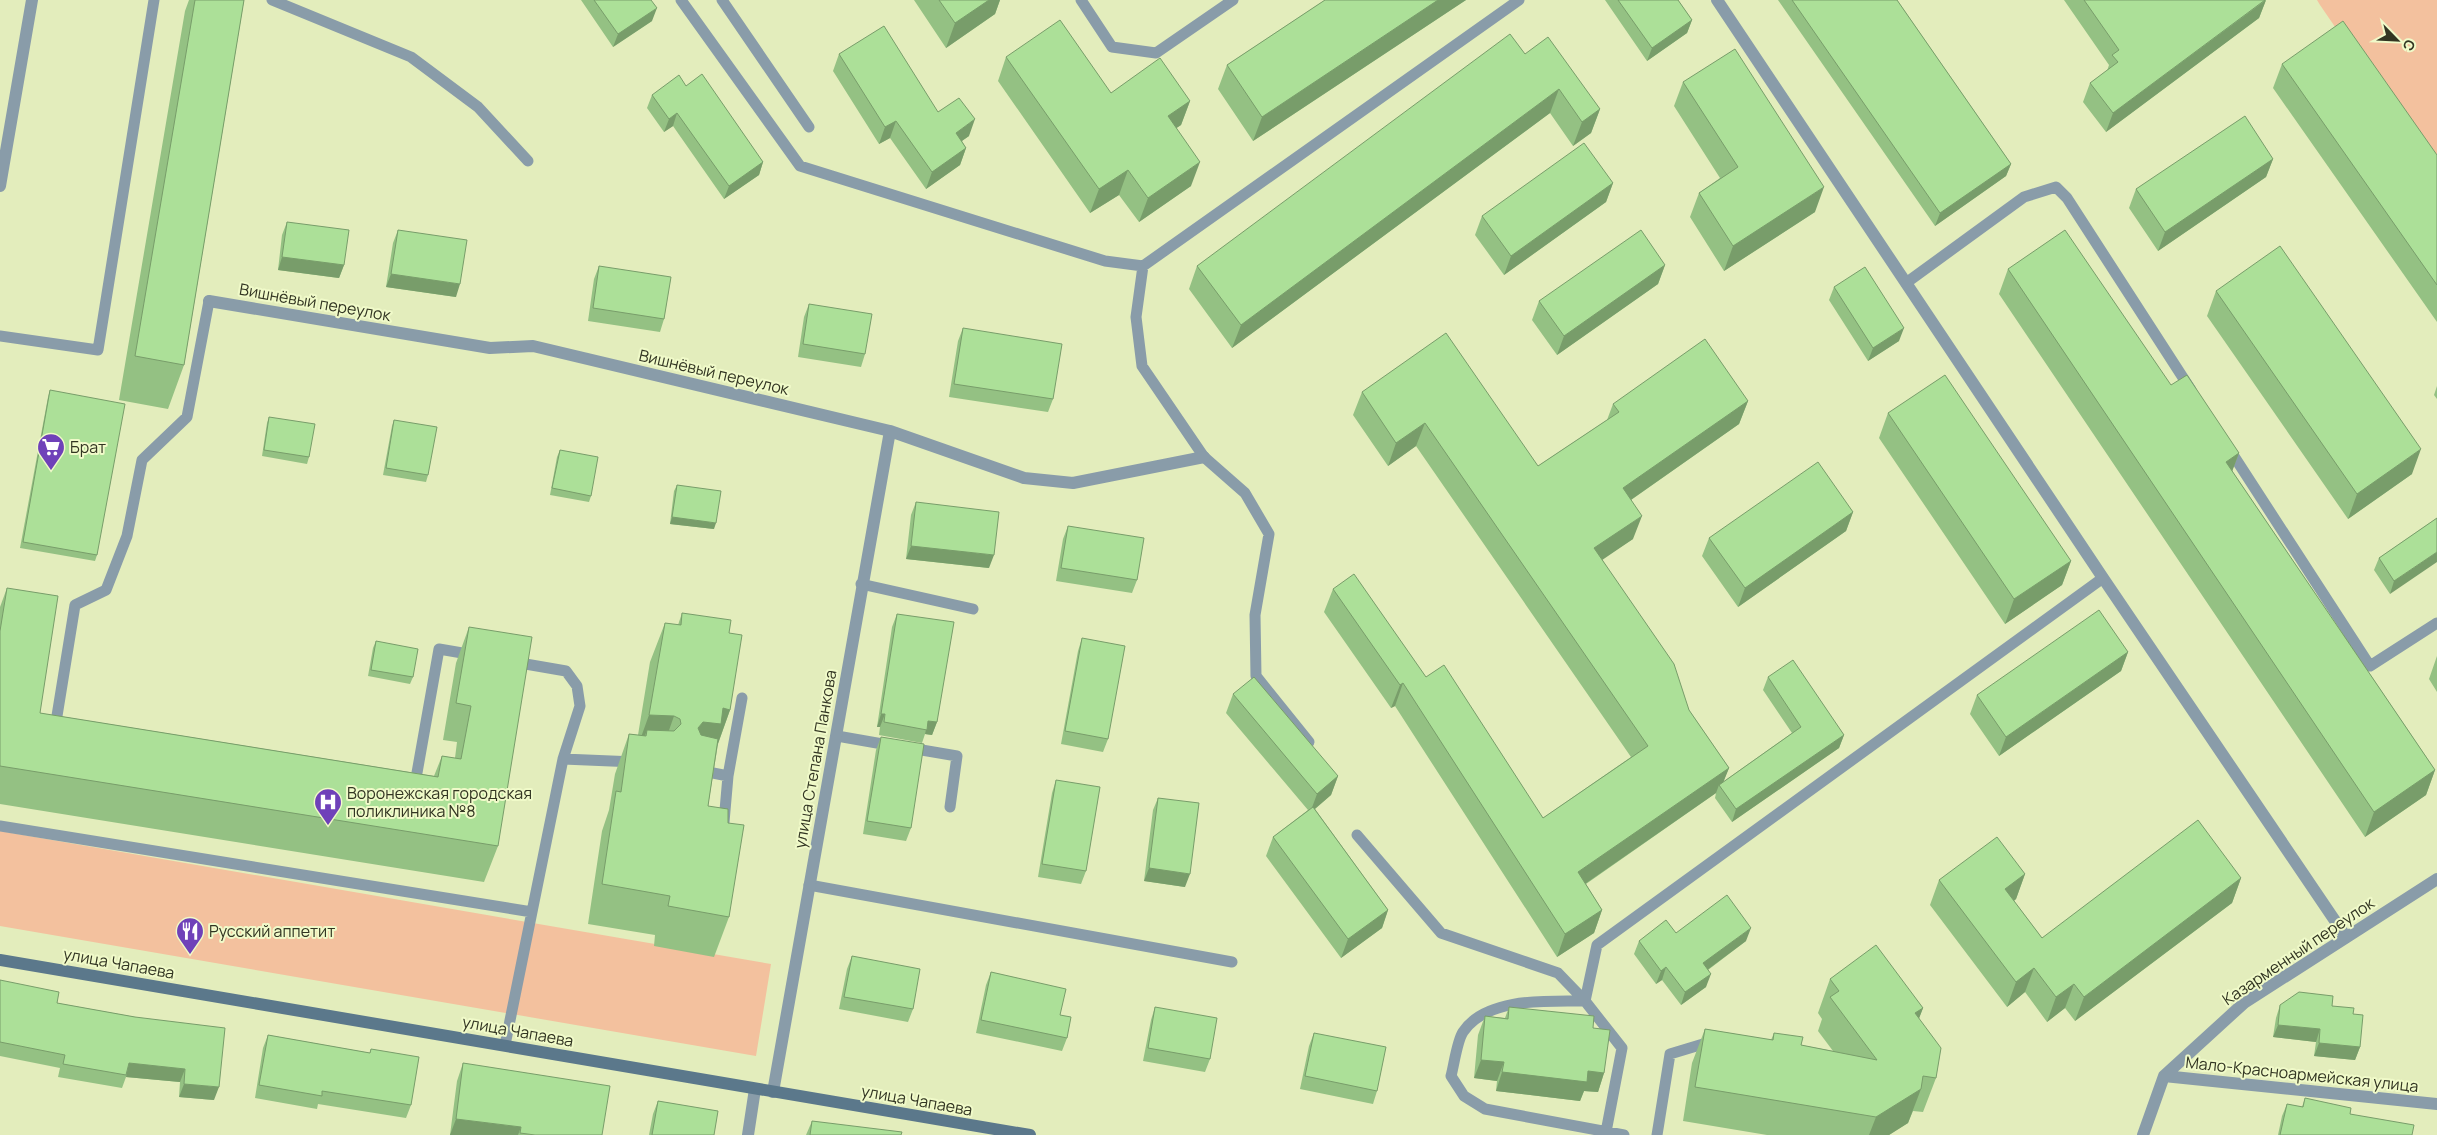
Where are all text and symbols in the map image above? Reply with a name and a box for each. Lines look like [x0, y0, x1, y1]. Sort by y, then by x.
north arrow [2372, 15, 2422, 65]
text: С [2399, 37, 2420, 54]
street label: Вишнёвый переулок [238, 278, 393, 326]
street label: Вишнёвый переулок [637, 344, 792, 400]
supermarket icon: Брат [36, 432, 66, 471]
place label: Брат [70, 436, 106, 458]
street label: улица Степана Панкова [788, 668, 842, 850]
place label: Воронежская городская поликлиника №8 [347, 782, 532, 822]
hospital icon: Воронежская городская поликлиника №8 [313, 787, 343, 826]
street label: Казарменный переулок [2218, 891, 2379, 1010]
restaurant icon: Русский аппетит [175, 916, 205, 955]
place label: Русский аппетит [209, 920, 335, 942]
street label: улица Чапаева [62, 942, 176, 984]
street label: улица Чапаева [461, 1010, 575, 1052]
street label: Мало-Красноармейская улица [2184, 1051, 2420, 1097]
street label: улица Чапаева [860, 1079, 974, 1121]

